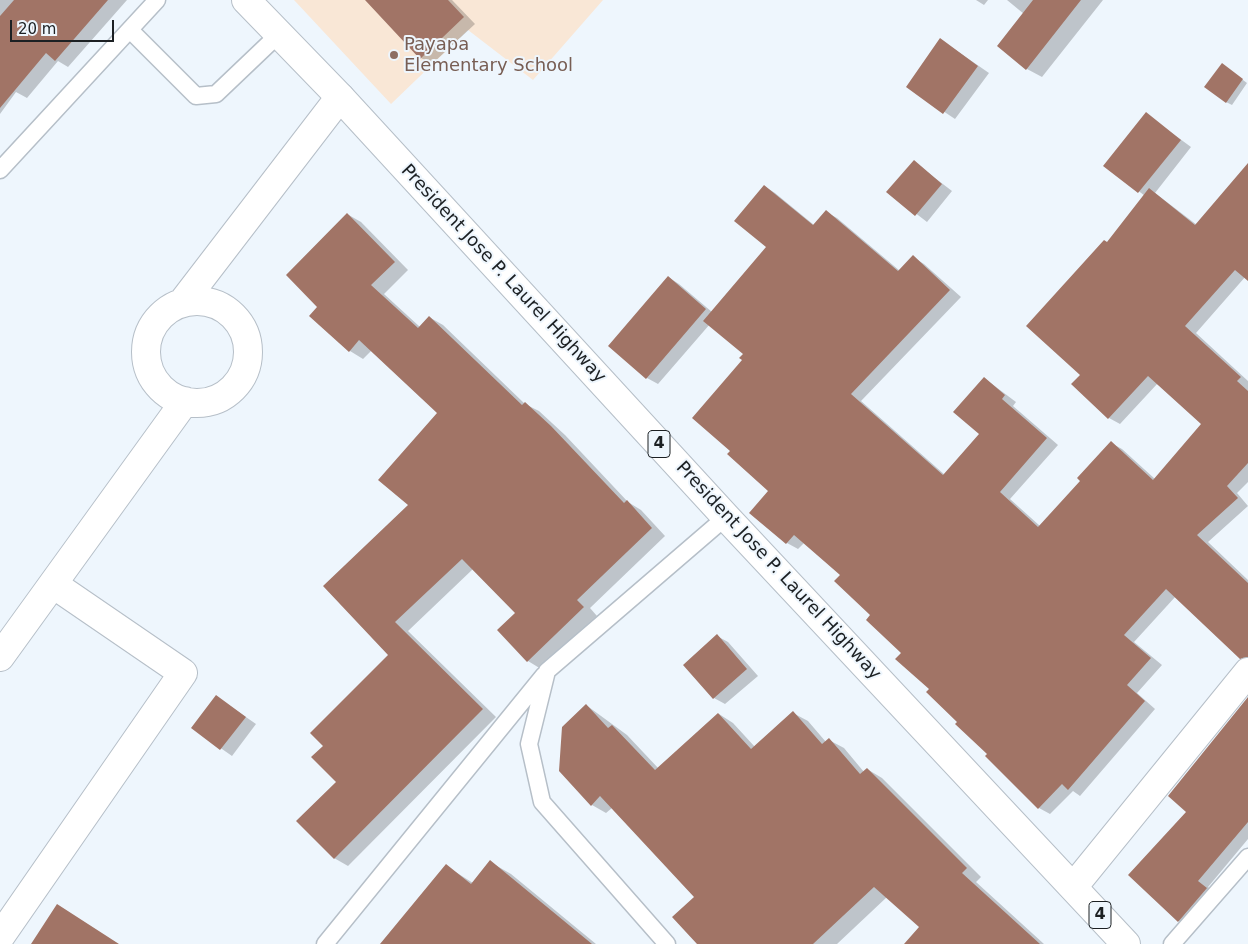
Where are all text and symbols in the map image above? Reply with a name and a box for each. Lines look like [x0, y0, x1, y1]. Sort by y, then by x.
scale bar [12, 10, 116, 42]
text: 20 m [18, 20, 56, 38]
place label: Payapa Elementary School [404, 34, 573, 76]
marker: Payapa Elementary School [388, 49, 400, 61]
street label: President Jose P. Laurel Highway [396, 160, 610, 388]
road number: 4 [648, 430, 670, 458]
street label: President Jose P. Laurel Highway [671, 457, 885, 685]
road number: 4 [1089, 902, 1111, 928]

